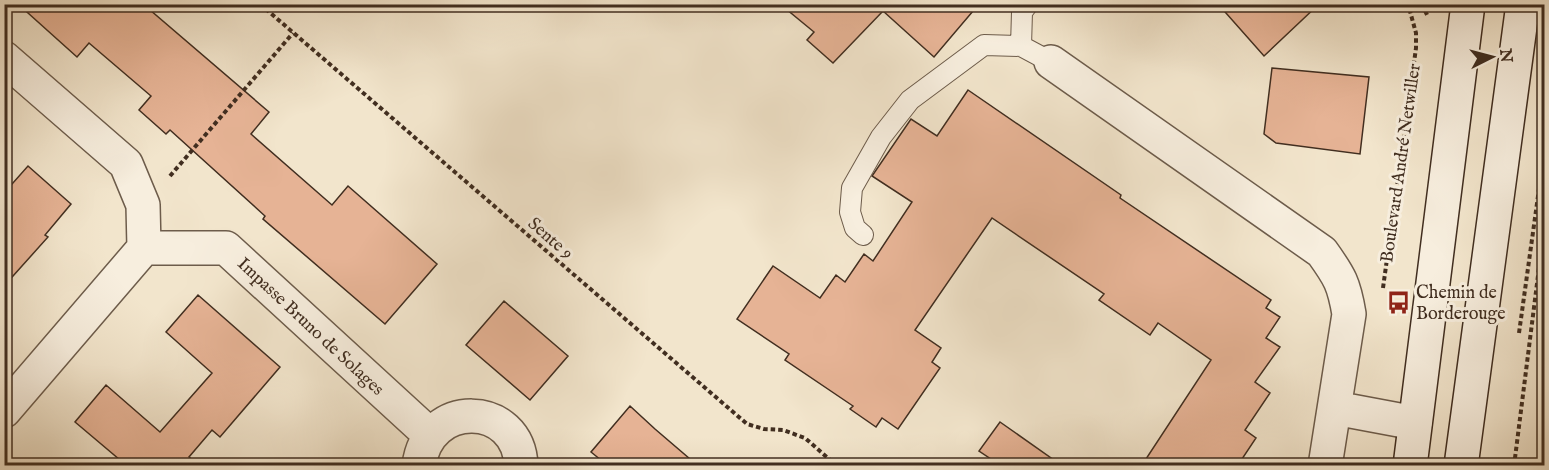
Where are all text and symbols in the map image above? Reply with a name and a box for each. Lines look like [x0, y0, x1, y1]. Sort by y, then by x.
north arrow [1462, 27, 1522, 87]
text: N [1494, 47, 1516, 64]
street label: Boulevard André Netwiller [1376, 62, 1427, 264]
street label: Sente 9 [522, 213, 578, 265]
street label: Impasse Bruno de Solages [232, 253, 388, 401]
place label: Chemin de Borderouge [1416, 282, 1506, 326]
bus stop icon: Chemin de Borderouge [1385, 289, 1411, 315]

